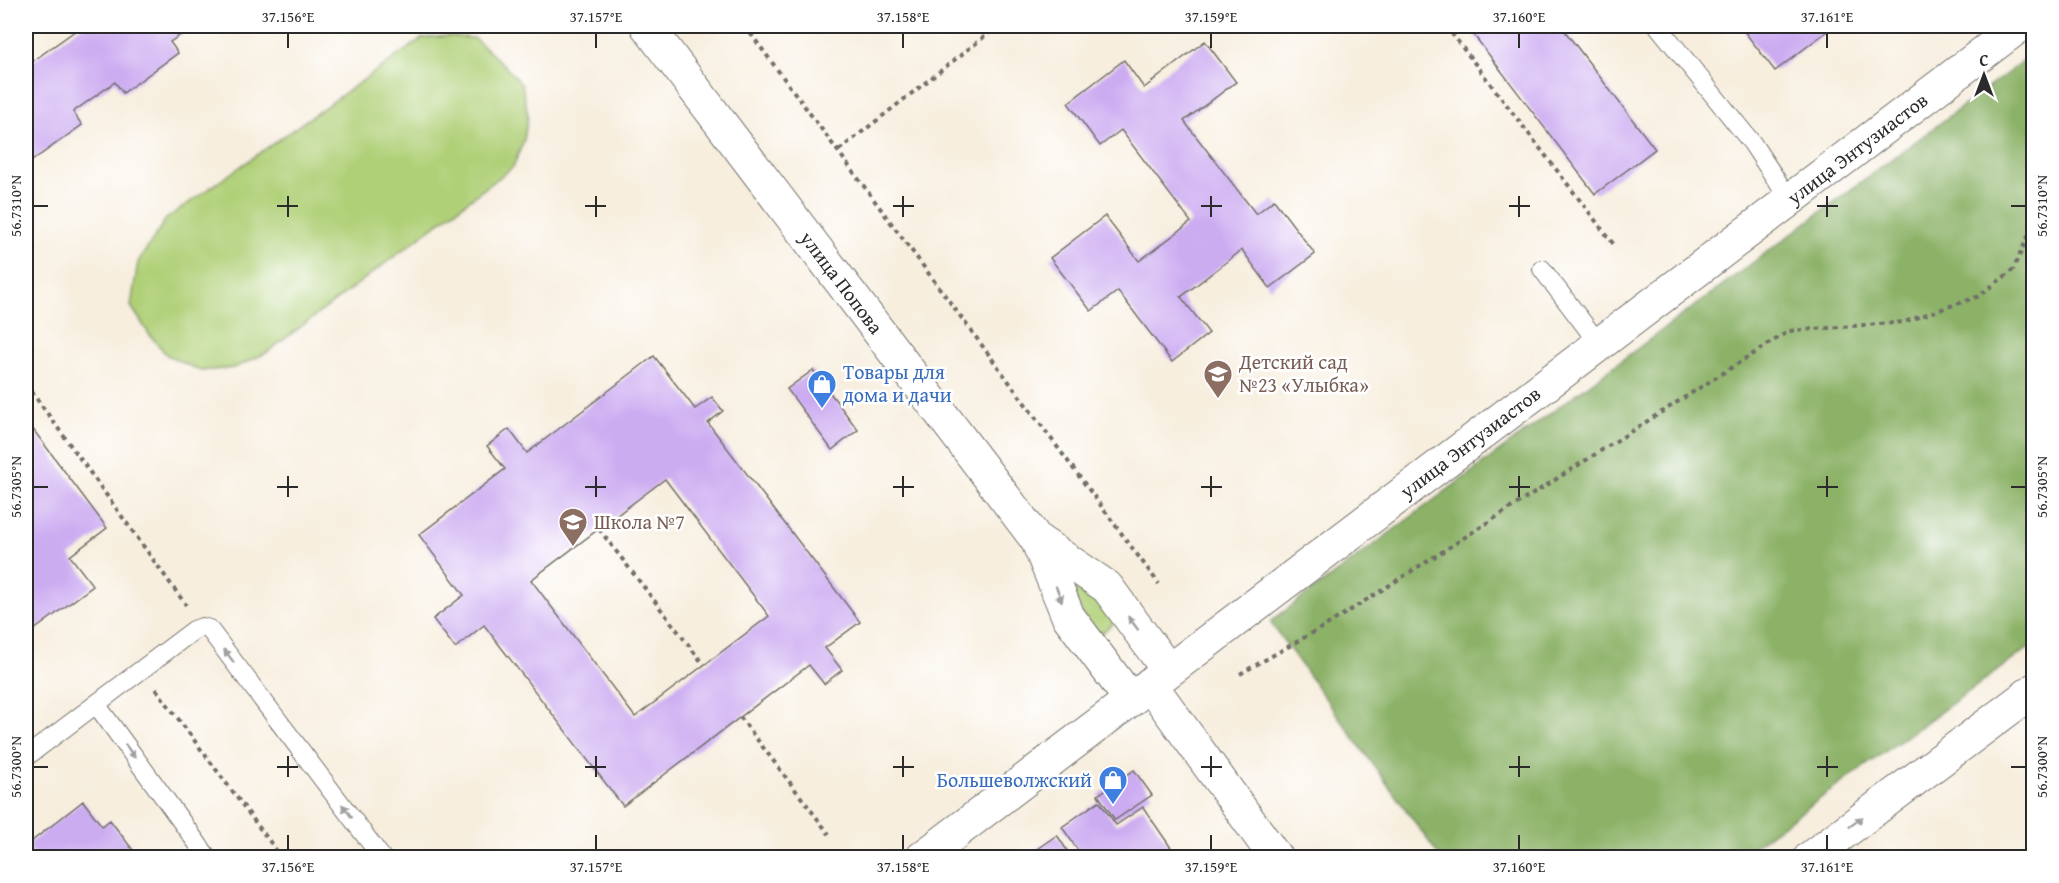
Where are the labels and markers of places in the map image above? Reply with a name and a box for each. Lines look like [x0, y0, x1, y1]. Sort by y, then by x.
place label: Детский сад №23 «Улыбка» [1238, 347, 1369, 399]
place label: Товары для дома и дачи [843, 357, 952, 409]
school or university icon: Детский сад №23 «Улыбка» [1202, 358, 1234, 400]
shop icon: Товары для дома и дачи [806, 368, 838, 410]
school or university icon: Школа №7 [557, 506, 589, 548]
place label: Школа №7 [594, 507, 685, 536]
shop icon: Большеволжский [1097, 764, 1129, 806]
place label: Большеволжский [937, 765, 1092, 794]

